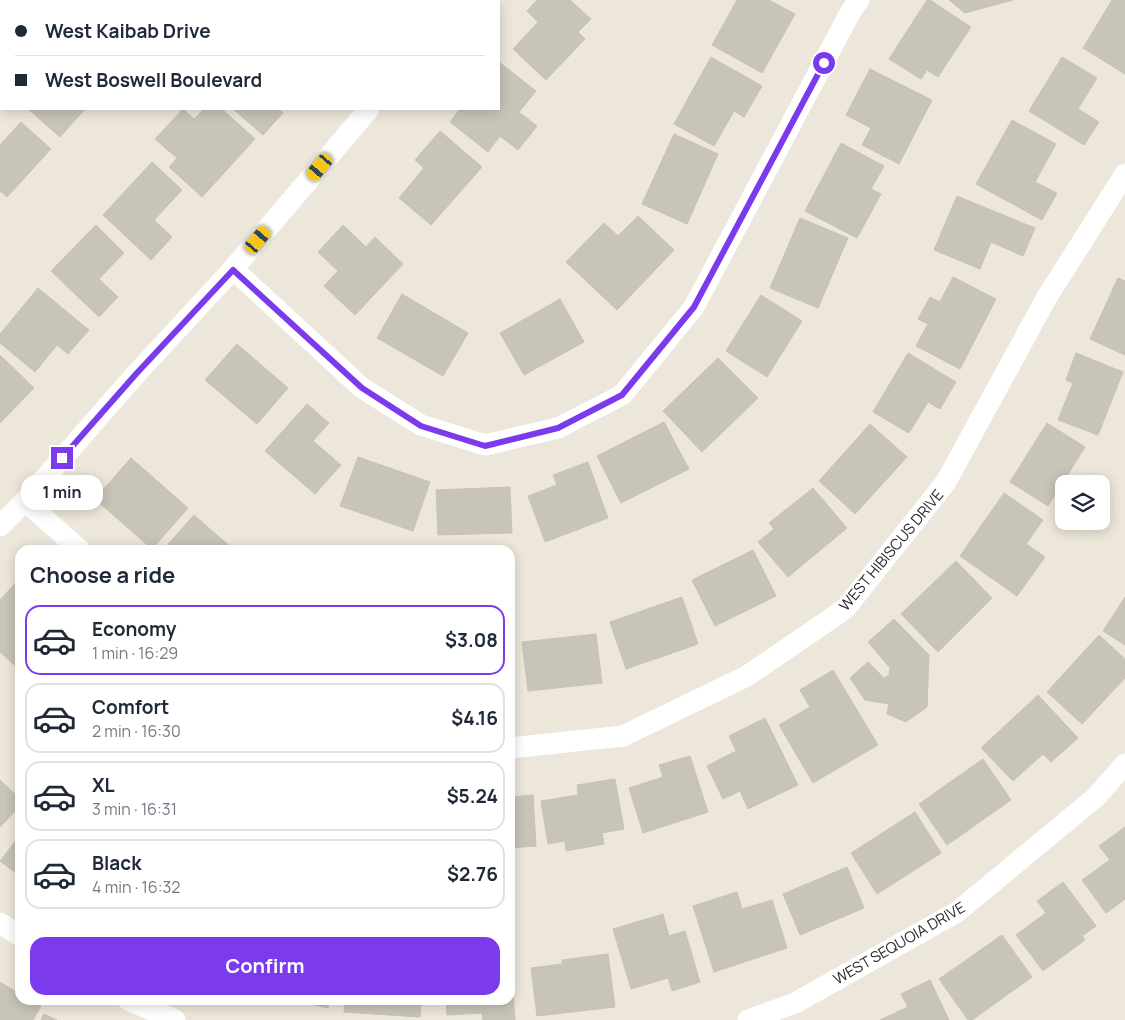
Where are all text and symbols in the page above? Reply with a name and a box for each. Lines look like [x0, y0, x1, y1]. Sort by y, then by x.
text: West Kaibab Drive [45, 18, 211, 44]
route start [813, 52, 835, 74]
text: West Boswell Boulevard [45, 67, 262, 93]
car [304, 151, 335, 183]
car [242, 224, 273, 256]
route end [51, 447, 73, 469]
map controls [1055, 475, 1110, 530]
button: layers [1055, 475, 1110, 530]
callout: 1 min [21, 476, 103, 510]
text: 1 min [42, 481, 82, 503]
street label: WEST HIBISCUS DRIVE [834, 485, 948, 615]
text: Choose a ride [30, 560, 175, 590]
text: Economy [92, 616, 176, 642]
icon: car [32, 618, 77, 663]
text: $3.08 [445, 627, 498, 653]
text: 1 min · 16:29 [92, 642, 178, 664]
text: Comfort [92, 694, 169, 720]
icon: car [32, 696, 77, 741]
text: $4.16 [451, 705, 498, 731]
text: 2 min · 16:30 [92, 720, 181, 742]
text: XL [92, 772, 115, 798]
icon: car [32, 774, 77, 819]
text: $5.24 [447, 783, 498, 809]
text: 3 min · 16:31 [92, 798, 177, 820]
text: Black [92, 850, 141, 876]
icon: car [32, 852, 77, 897]
text: $2.76 [447, 861, 498, 887]
text: 4 min · 16:32 [92, 876, 180, 898]
street label: WEST SEQUOIA DRIVE [829, 897, 969, 989]
button: Confirm [30, 937, 500, 995]

